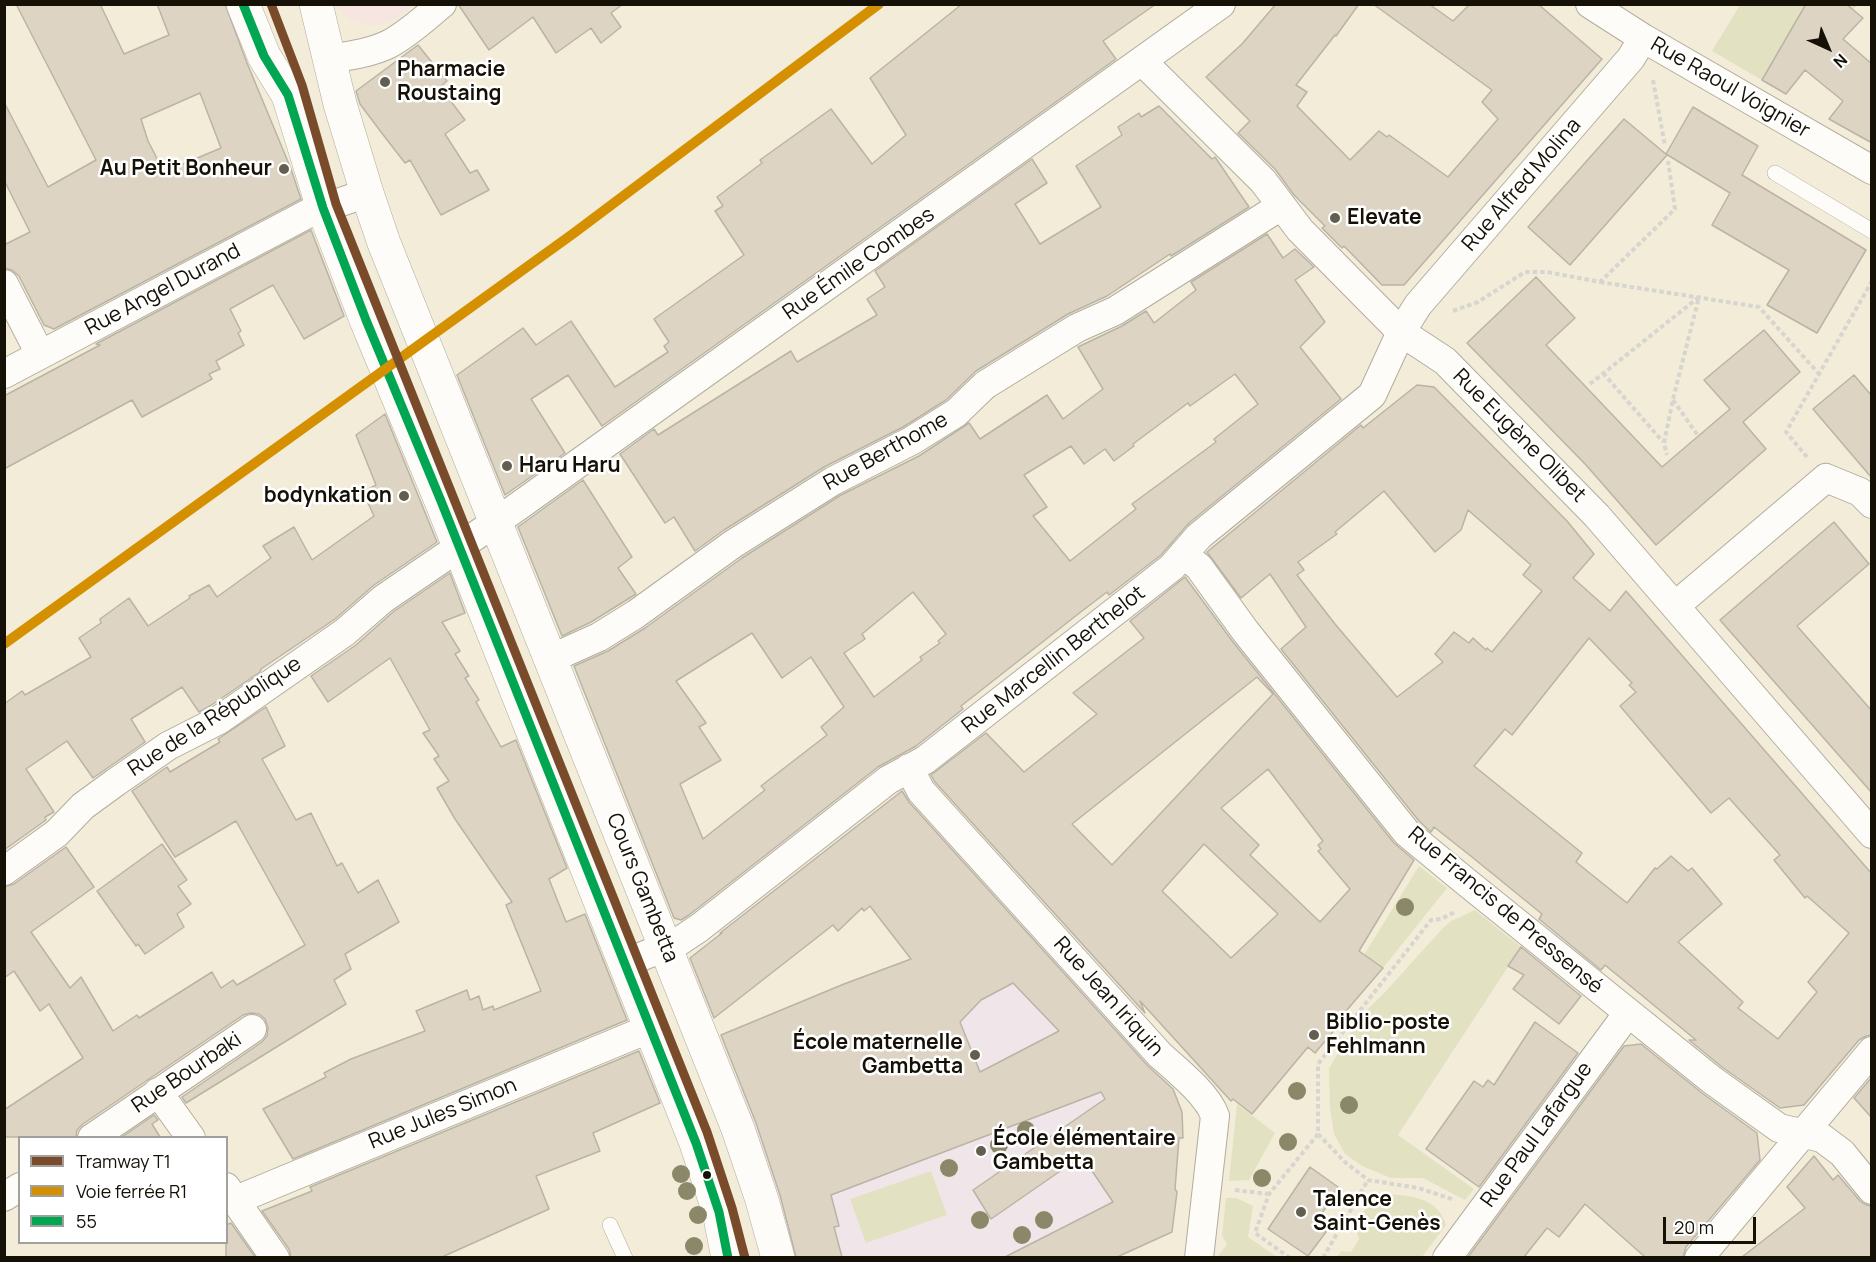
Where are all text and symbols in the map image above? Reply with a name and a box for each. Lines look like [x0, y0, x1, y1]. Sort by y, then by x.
north arrow [1798, 18, 1858, 78]
street label: Rue Raoul Voignier [1646, 32, 1814, 144]
text: N [1829, 49, 1852, 73]
place label: Pharmacie Roustaing [397, 57, 505, 107]
marker: Pharmacie Roustaing [378, 75, 392, 89]
street label: Rue Alfred Molina [1457, 113, 1587, 257]
place label: Au Petit Bonheur [100, 156, 272, 182]
marker: Au Petit Bonheur [277, 162, 291, 176]
street label: Rue Émile Combes [778, 202, 940, 326]
place label: Elevate [1347, 205, 1422, 231]
marker: Elevate [1328, 211, 1342, 225]
street label: Rue Angel Durand [81, 238, 245, 342]
street label: Rue Eugène Olibet [1447, 364, 1591, 508]
street label: Rue Berthome [819, 407, 953, 497]
place label: Haru Haru [519, 453, 621, 479]
marker: Haru Haru [500, 459, 514, 473]
place label: bodynkation [264, 483, 392, 509]
marker: bodynkation [397, 489, 411, 503]
street label: Rue Marcellin Berthelot [957, 581, 1151, 739]
street label: Rue de la République [124, 652, 306, 782]
street label: Cours Gambetta [601, 810, 683, 966]
street label: Rue Francis de Pressensé [1403, 822, 1607, 1000]
street label: Rue Jean Iriquin [1048, 932, 1168, 1062]
place label: Biblio-poste Fehlmann [1326, 1010, 1450, 1060]
street label: Rue Bourbaki [127, 1027, 247, 1119]
marker: Biblio-poste Fehlmann [1307, 1028, 1321, 1042]
place label: École maternelle Gambetta [793, 1030, 963, 1080]
marker: École maternelle Gambetta [968, 1048, 982, 1062]
street label: Rue Paul Lafargue [1476, 1058, 1598, 1212]
street label: Rue Jules Simon [365, 1073, 521, 1155]
place label: École élémentaire Gambetta [993, 1126, 1176, 1176]
legend [18, 1136, 228, 1244]
marker: École élémentaire Gambetta [974, 1144, 988, 1158]
text: Tramway T1 [76, 1149, 171, 1173]
unlabelled marker [701, 1169, 713, 1181]
text: Voie ferrée R1 [76, 1179, 187, 1203]
place label: Talence Saint-Genès [1313, 1187, 1441, 1237]
marker: Talence Saint-Genès [1294, 1205, 1308, 1219]
scale bar [1666, 1205, 1759, 1243]
text: 55 [76, 1209, 97, 1233]
text: 20 m [1674, 1215, 1714, 1239]

